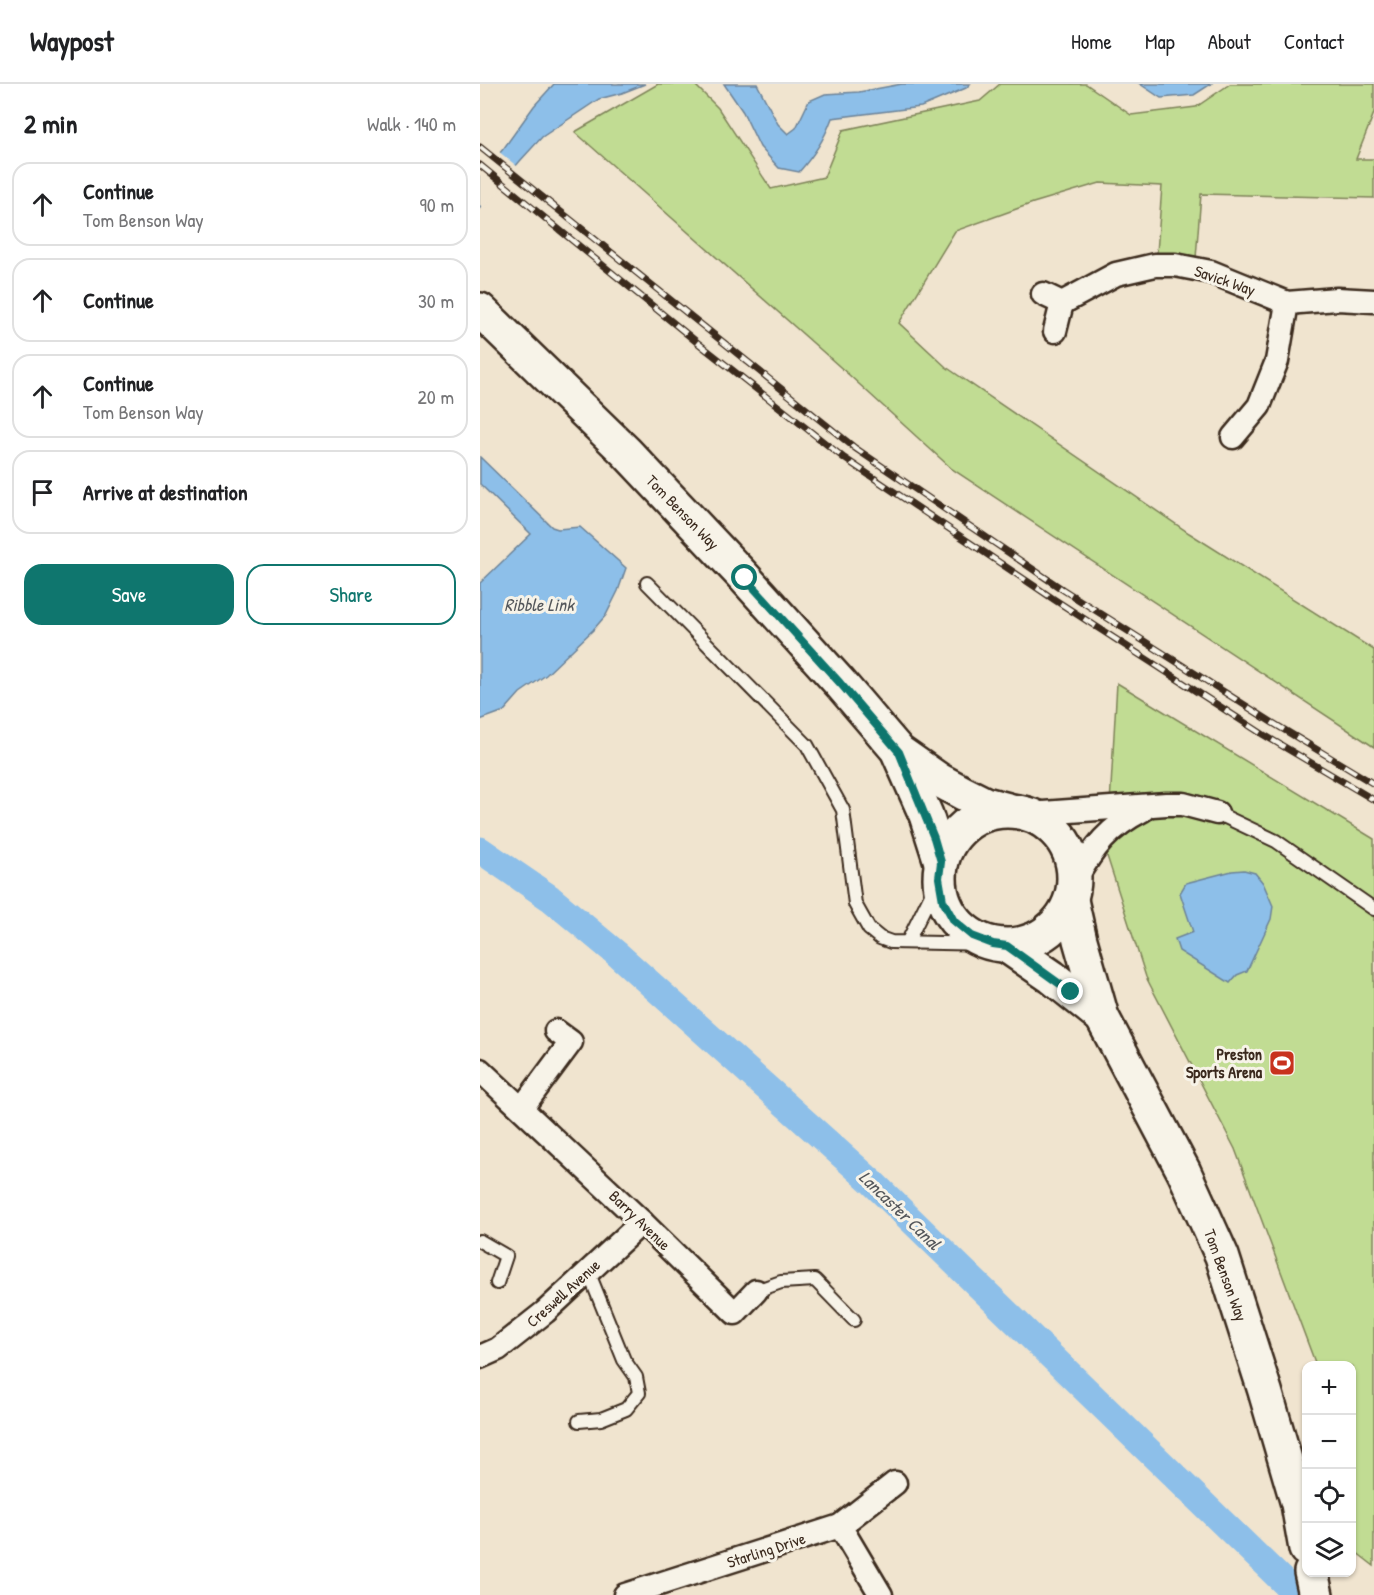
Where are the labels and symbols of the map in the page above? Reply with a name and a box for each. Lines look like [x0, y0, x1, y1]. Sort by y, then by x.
street label: Savick Way [1192, 259, 1259, 301]
street label: Tom Benson Way [642, 470, 725, 555]
route start [731, 564, 757, 590]
water label: Ribble Link [504, 592, 575, 617]
route end [1057, 978, 1083, 1004]
place label: Preston Sports Arena [1186, 1043, 1263, 1084]
sports icon: Preston Sports Arena [1267, 1048, 1297, 1078]
water label: Lancaster Canal [854, 1165, 947, 1256]
street label: Barry Avenue [604, 1185, 676, 1255]
street label: Tom Benson Way [1199, 1226, 1253, 1324]
street label: Creswell Avenue [521, 1253, 605, 1332]
street label: Starling Drive [724, 1527, 809, 1573]

